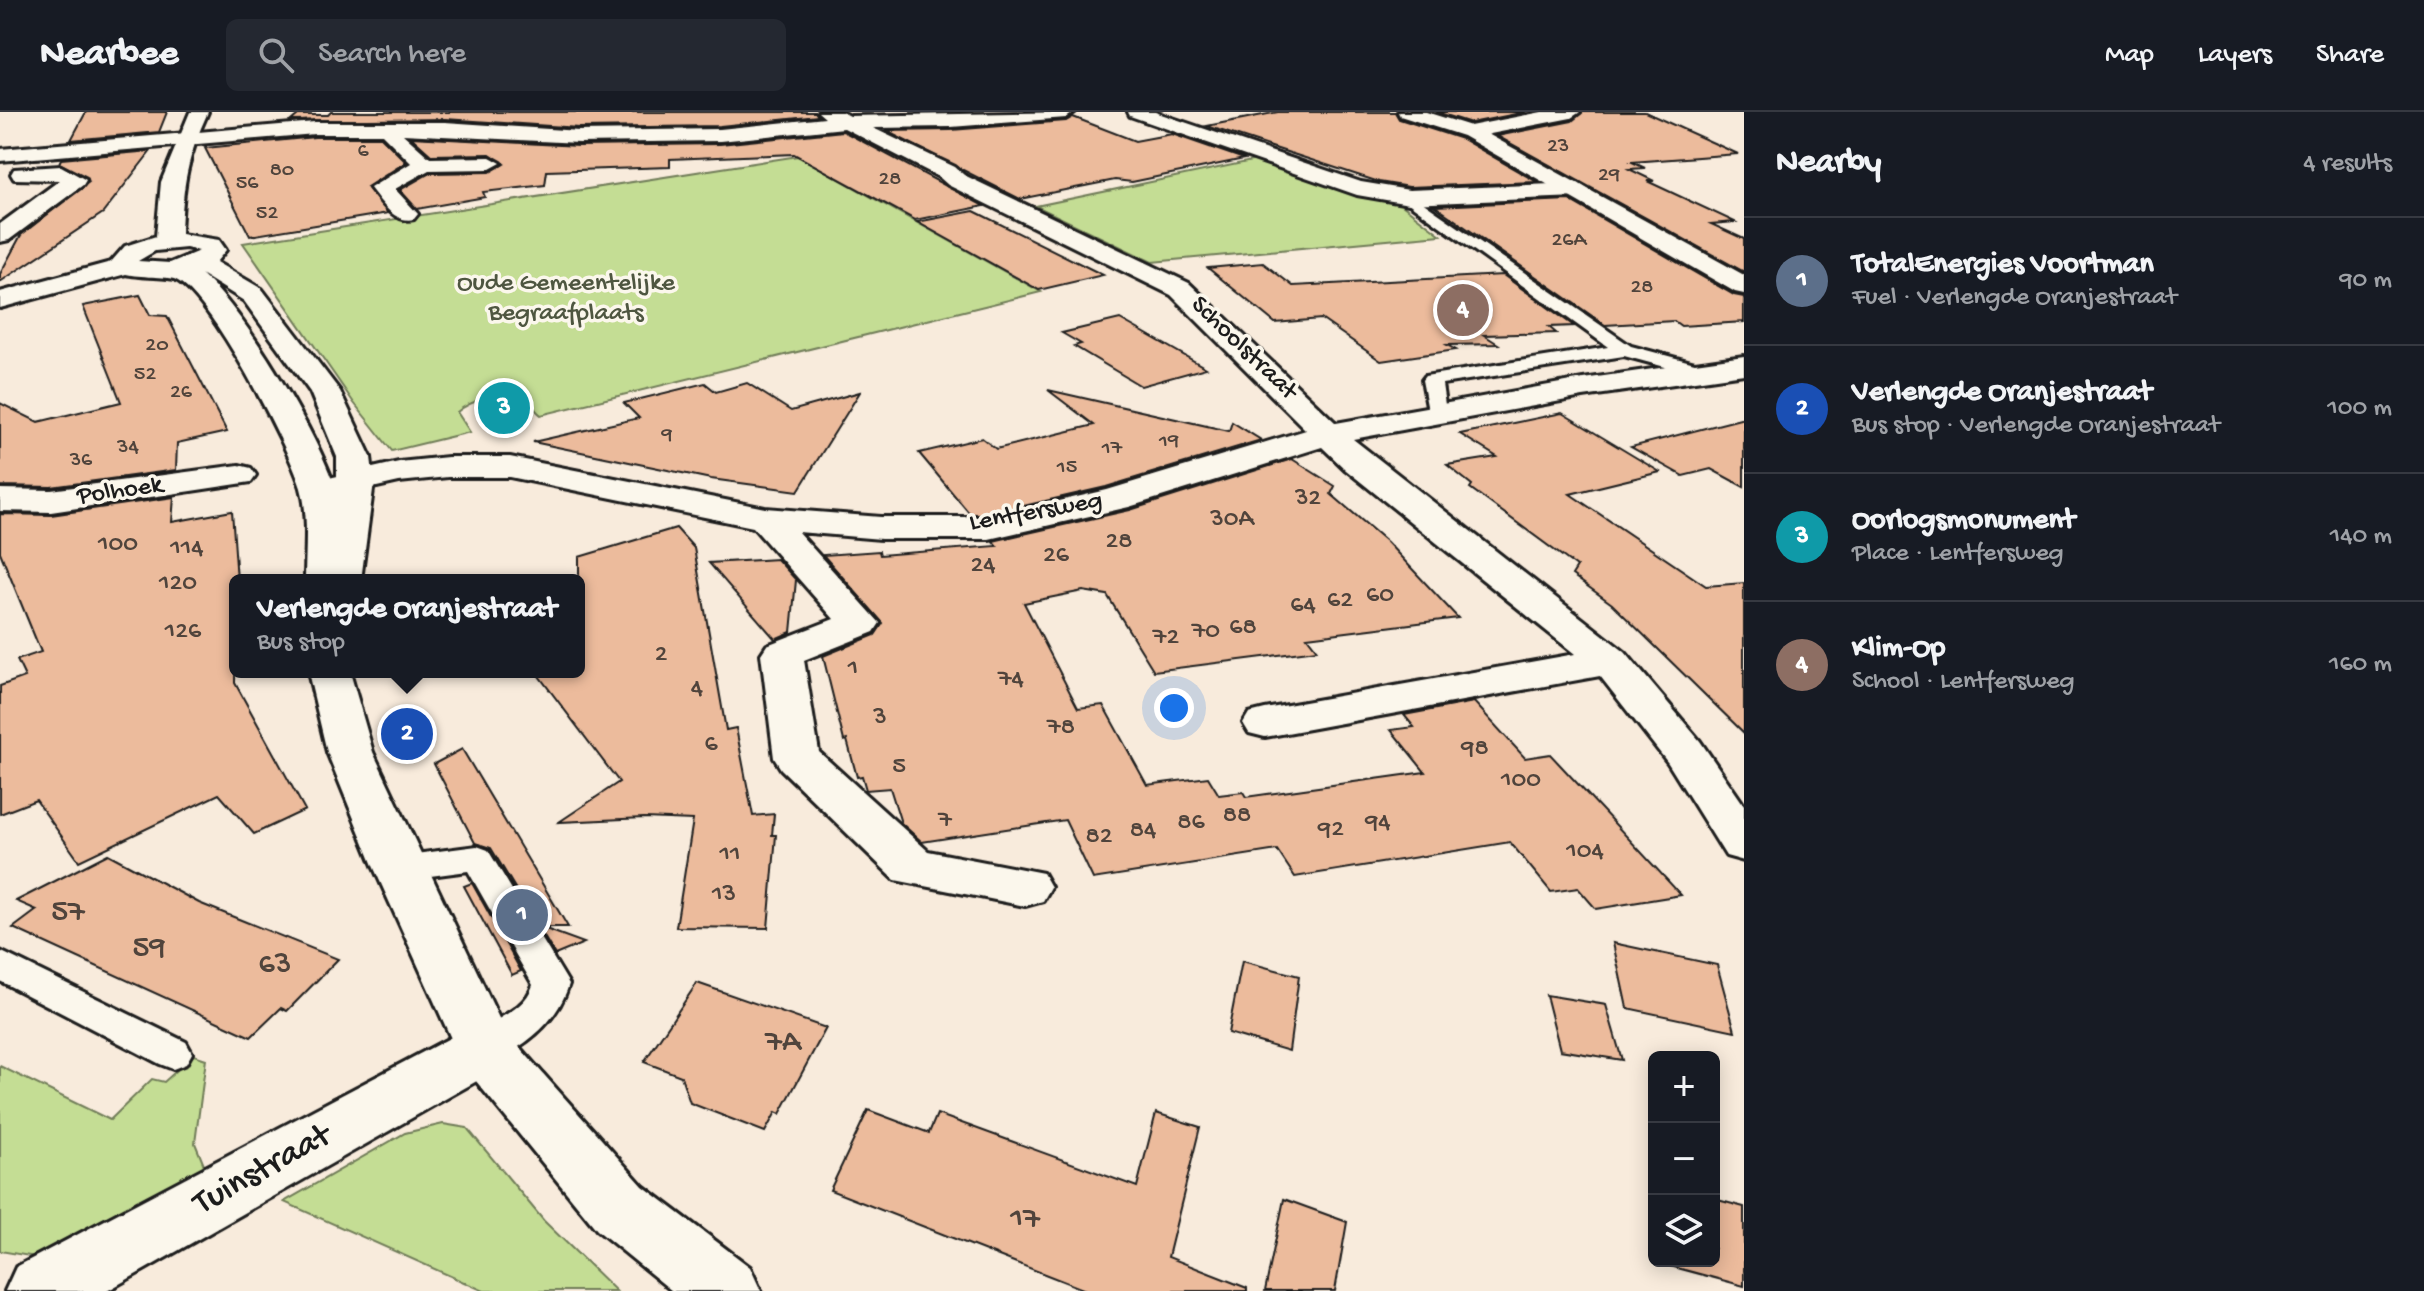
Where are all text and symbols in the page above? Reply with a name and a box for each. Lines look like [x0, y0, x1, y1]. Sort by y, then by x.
search box [226, 19, 786, 91]
text: Nearbee [40, 33, 178, 77]
icon: search [254, 33, 298, 77]
text: Search here [318, 38, 466, 73]
text: Map [2105, 39, 2154, 72]
text: Layers [2198, 39, 2272, 72]
text: Share [2316, 39, 2384, 72]
house number: 23 [1547, 134, 1569, 160]
house number: 6 [357, 139, 369, 165]
text: Nearby [1776, 144, 1881, 184]
text: 4 results [2303, 149, 2392, 180]
house number: 80 [270, 158, 294, 184]
house number: 29 [1598, 163, 1620, 189]
house number: 28 [879, 167, 901, 193]
house number: 56 [236, 171, 259, 197]
house number: 52 [256, 201, 278, 227]
house number: 26A [1552, 228, 1587, 254]
text: TotalEnergies Voortman [1852, 248, 2154, 283]
text: 1 [1797, 266, 1807, 297]
text: 90 m [2340, 266, 2392, 297]
park label: Oude Gemeentelijke Begraafplaats [457, 269, 676, 330]
house number: 28 [1631, 275, 1653, 301]
pin: 4 [1437, 280, 1489, 340]
text: Fuel · Verlengde Oranjestraat [1852, 283, 2177, 314]
street label: Schoolstraat [1183, 290, 1305, 409]
house number: 20 [145, 333, 169, 359]
house number: 52 [134, 362, 156, 388]
text: Verlengde Oranjestraat [1852, 376, 2152, 411]
pin: 3 [478, 378, 530, 438]
house number: 26 [170, 380, 193, 406]
text: 2 [1796, 394, 1808, 425]
text: 100 m [2327, 394, 2392, 425]
text: Bus stop · Verlengde Oranjestraat [1852, 411, 2220, 442]
house number: 9 [660, 423, 673, 449]
house number: 19 [1158, 429, 1179, 455]
house number: 34 [116, 435, 140, 461]
house number: 17 [1101, 436, 1123, 462]
house number: 36 [69, 448, 93, 474]
house number: 15 [1056, 455, 1077, 481]
street label: Polhoek [74, 470, 167, 513]
house number: 32 [1294, 484, 1321, 515]
street label: Lentfersweg [967, 486, 1105, 540]
text: Oorlogsmonument [1852, 504, 2075, 539]
house number: 30A [1209, 505, 1255, 536]
text: 3 [1795, 522, 1809, 553]
text: 140 m [2330, 522, 2392, 553]
house number: 28 [1106, 527, 1133, 558]
house number: 100 [97, 530, 138, 561]
house number: 114 [169, 534, 204, 565]
text: Place · Lentfersweg [1852, 539, 2064, 570]
house number: 26 [1043, 541, 1070, 572]
house number: 24 [970, 551, 996, 582]
house number: 120 [158, 569, 197, 600]
popup [229, 574, 585, 678]
house number: 60 [1366, 581, 1394, 612]
house number: 62 [1327, 586, 1353, 617]
house number: 64 [1290, 591, 1316, 622]
text: Verlengde Oranjestraat [257, 593, 557, 628]
house number: 68 [1229, 613, 1257, 644]
house number: 126 [164, 617, 202, 648]
house number: 70 [1191, 617, 1220, 648]
house number: 72 [1152, 623, 1179, 654]
text: Bus stop [257, 628, 345, 659]
text: Klim-Op [1852, 632, 1945, 667]
house number: 2 [655, 640, 668, 671]
text: 4 [1796, 650, 1808, 681]
text: 160 m [2329, 650, 2392, 681]
house number: 1 [847, 654, 858, 685]
house number: 74 [997, 665, 1024, 696]
text: School · Lentfersweg [1852, 667, 2074, 698]
house number: 4 [691, 674, 703, 705]
your location [1154, 688, 1194, 728]
house number: 3 [872, 703, 887, 734]
pin: 2 [381, 704, 433, 764]
house number: 78 [1046, 713, 1075, 744]
house number: 6 [704, 730, 718, 761]
house number: 98 [1460, 734, 1489, 765]
house number: 5 [892, 752, 906, 783]
house number: 100 [1500, 766, 1541, 797]
house number: 88 [1223, 801, 1251, 832]
house number: 7 [937, 806, 953, 837]
house number: 86 [1177, 808, 1206, 839]
house number: 94 [1364, 808, 1391, 839]
house number: 92 [1317, 815, 1344, 846]
house number: 84 [1130, 816, 1156, 847]
house number: 82 [1086, 822, 1113, 853]
house number: 104 [1565, 837, 1604, 868]
house number: 11 [719, 840, 741, 871]
house number: 13 [711, 880, 736, 911]
pin: 1 [496, 885, 548, 945]
house number: 57 [51, 894, 86, 932]
house number: 59 [133, 930, 165, 968]
house number: 63 [259, 946, 291, 984]
house number: 7A [764, 1024, 803, 1062]
map controls [1648, 1051, 1720, 1267]
button: + [1648, 1051, 1720, 1123]
street label: Tuinstraat [185, 1114, 342, 1227]
button: − [1648, 1123, 1720, 1195]
button: layers [1648, 1195, 1720, 1267]
house number: 17 [1009, 1201, 1041, 1239]

